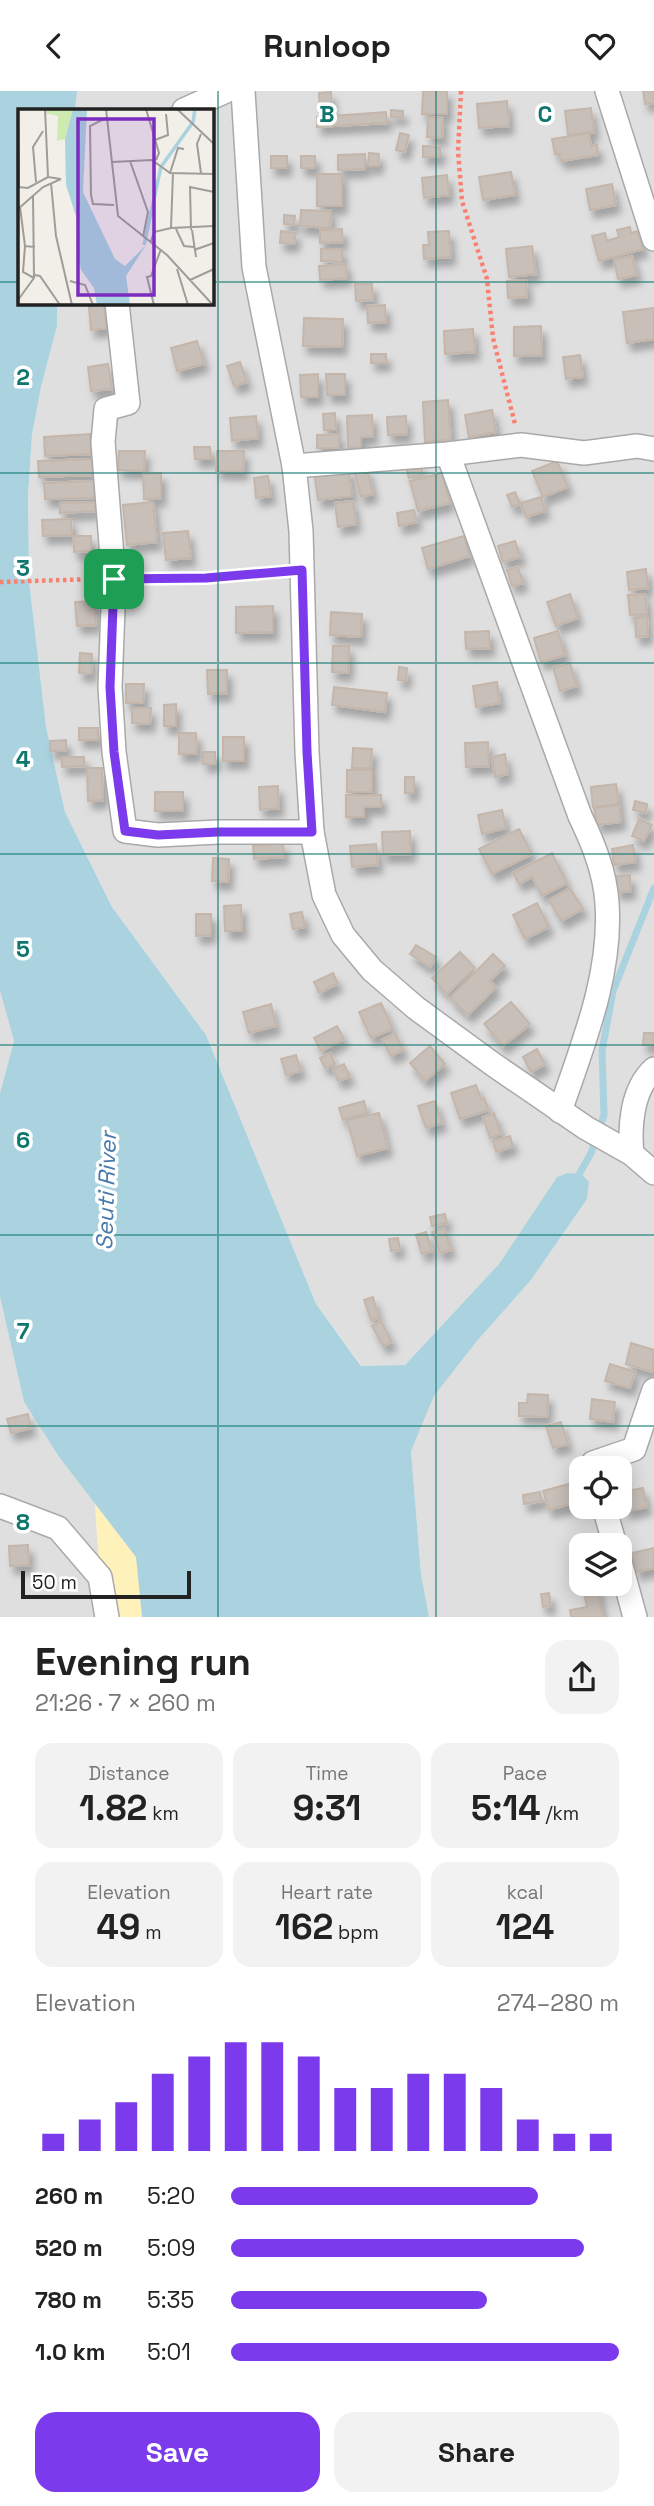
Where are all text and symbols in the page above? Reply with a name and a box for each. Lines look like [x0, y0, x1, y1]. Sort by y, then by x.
text: Runloop [263, 26, 391, 66]
icon: back [35, 27, 73, 65]
icon: heart [581, 27, 619, 65]
text: B [319, 99, 335, 129]
text: C [538, 99, 552, 129]
inset map [18, 109, 214, 305]
text: 2 [16, 362, 30, 392]
pin [84, 549, 144, 609]
text: 3 [16, 553, 30, 583]
icon: arrive [95, 560, 133, 598]
text: 4 [16, 744, 31, 774]
text: 5 [16, 934, 30, 964]
text: 6 [16, 1125, 30, 1155]
water label: Seuti River [89, 1129, 123, 1251]
text: 7 [17, 1316, 30, 1346]
map controls [569, 1456, 632, 1596]
button: locate [569, 1456, 632, 1519]
text: 8 [16, 1507, 30, 1537]
button: layers [569, 1533, 632, 1596]
scale bar [21, 1568, 191, 1600]
text: 50 m [32, 1570, 77, 1595]
text: Evening run [35, 1638, 251, 1686]
button: share [545, 1640, 619, 1714]
text: 21:26 · 7 × 260 m [35, 1688, 216, 1718]
text: Distance [89, 1761, 169, 1786]
text: Time [305, 1761, 349, 1786]
text: Pace [503, 1761, 547, 1786]
text: 1.82 [79, 1786, 147, 1830]
text: 9:31 [293, 1786, 361, 1830]
text: 5:14 [471, 1786, 541, 1830]
text: km [147, 1801, 179, 1826]
text: /km [541, 1801, 579, 1826]
text: Elevation [87, 1880, 171, 1905]
text: Heart rate [281, 1880, 373, 1905]
text: kcal [507, 1880, 543, 1905]
text: 49 [96, 1905, 140, 1949]
text: 162 [275, 1905, 333, 1949]
text: 124 [496, 1905, 554, 1949]
text: m [140, 1920, 162, 1945]
text: bpm [333, 1920, 379, 1945]
text: Elevation [35, 1988, 136, 2018]
text: 274–280 m [497, 1988, 619, 2018]
text: 260 m [35, 2181, 103, 2211]
text: 5:20 [147, 2181, 195, 2211]
text: 520 m [35, 2233, 103, 2263]
text: 5:09 [147, 2233, 195, 2263]
text: 780 m [35, 2285, 102, 2315]
text: 5:35 [147, 2285, 194, 2315]
text: 1.0 km [35, 2337, 105, 2367]
text: 5:01 [147, 2337, 191, 2367]
button: Save [35, 2412, 320, 2492]
button: Share [334, 2412, 619, 2492]

